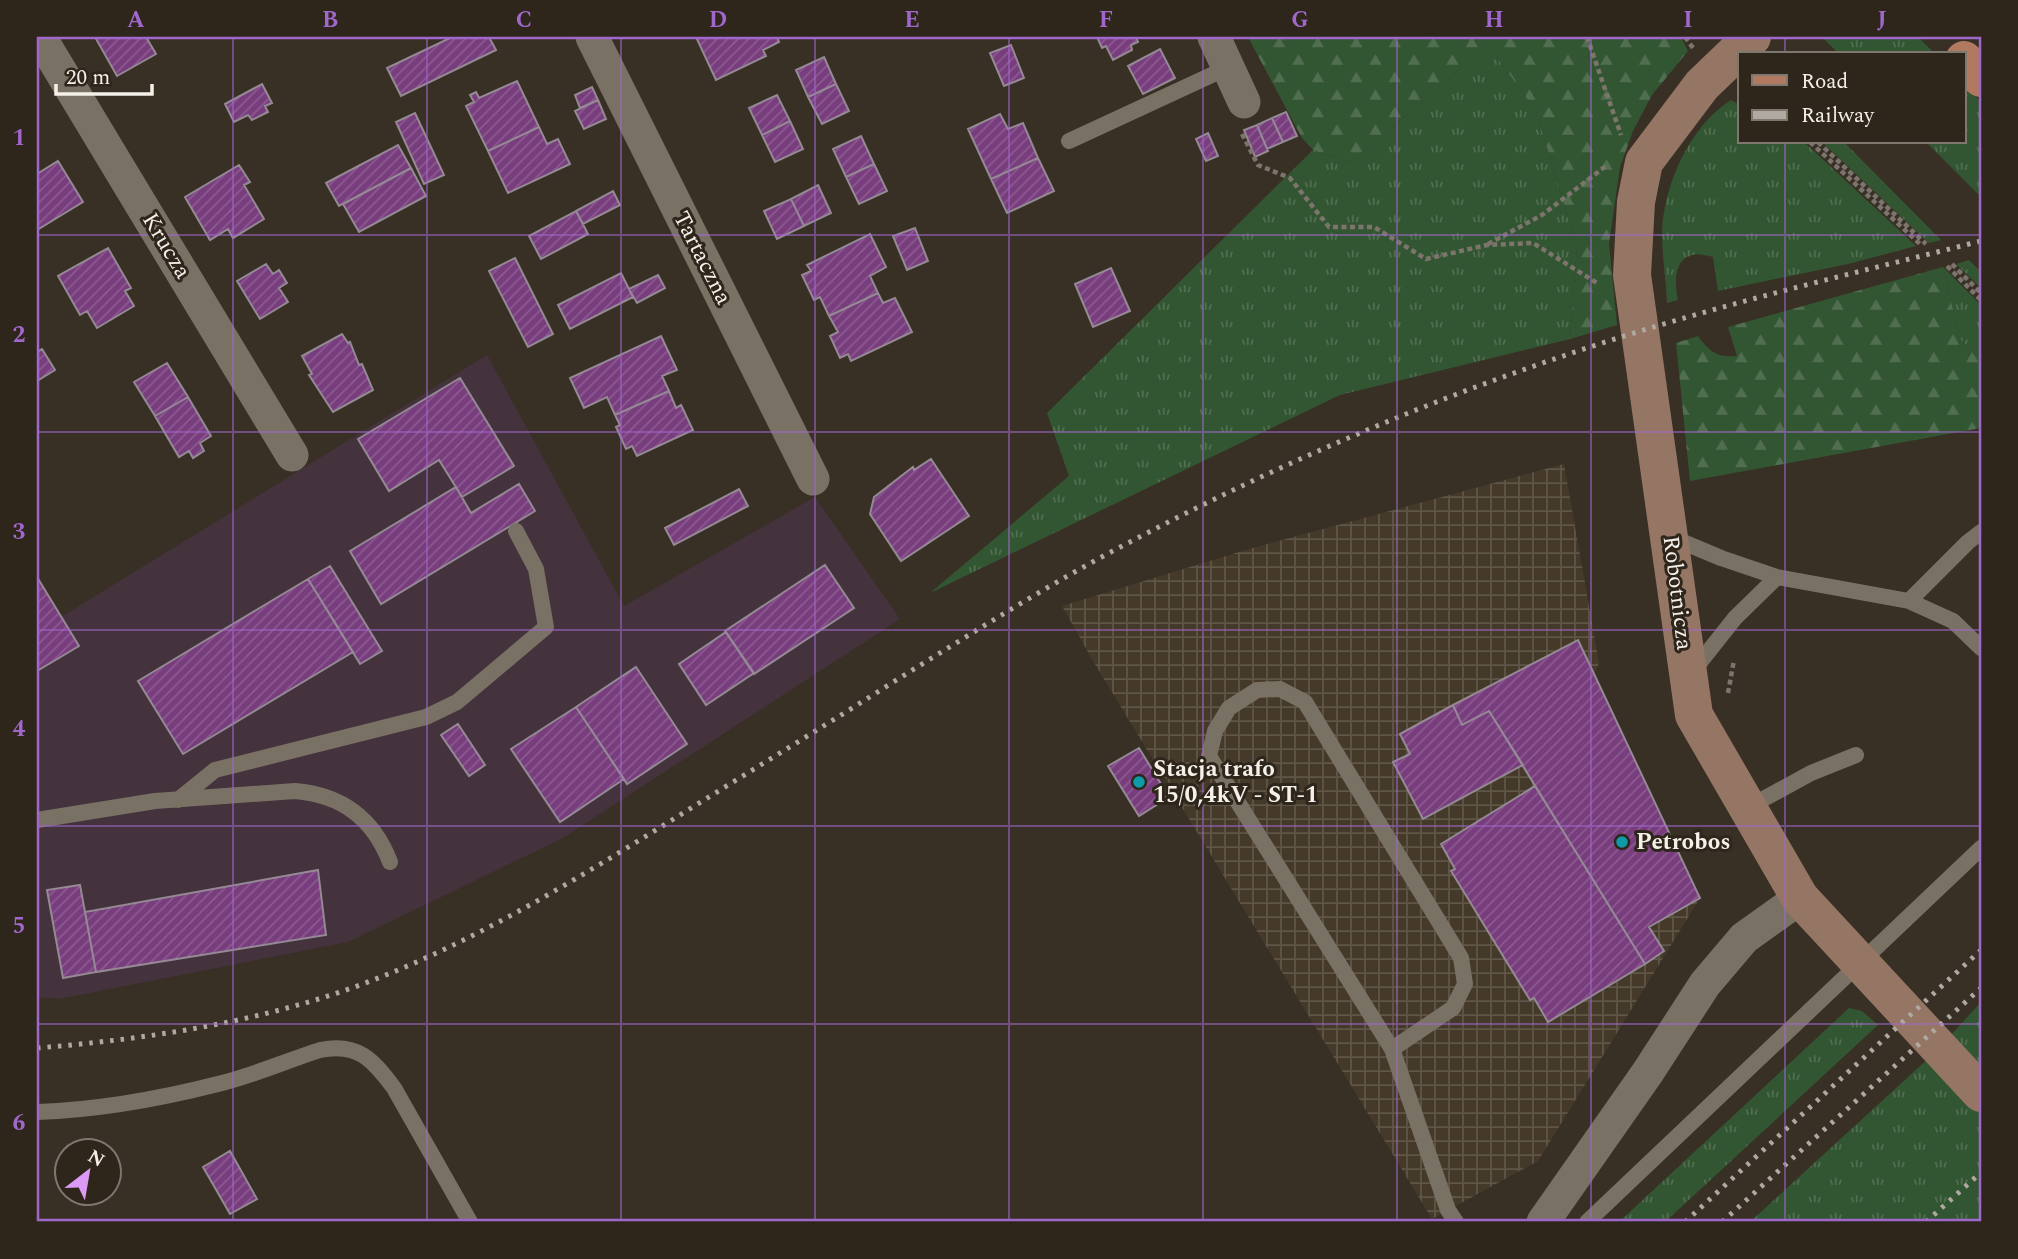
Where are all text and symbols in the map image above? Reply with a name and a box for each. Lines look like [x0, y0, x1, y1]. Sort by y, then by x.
text: A [127, 3, 145, 38]
text: B [322, 3, 338, 38]
text: C [516, 3, 532, 38]
text: D [709, 3, 727, 38]
text: E [904, 3, 920, 38]
text: F [1099, 3, 1113, 38]
text: G [1291, 3, 1309, 38]
text: H [1484, 3, 1504, 38]
text: I [1683, 3, 1693, 38]
text: J [1877, 3, 1887, 38]
scale bar [56, 52, 152, 96]
legend [1738, 52, 1966, 144]
text: 20 m [66, 62, 110, 94]
text: Road [1801, 66, 1848, 98]
text: Railway [1801, 100, 1875, 132]
text: 1 [13, 121, 25, 156]
street label: Tartaczna [663, 205, 741, 311]
street label: Krucza [132, 206, 200, 286]
text: 2 [13, 318, 26, 353]
text: 3 [13, 515, 26, 550]
street label: Robotnicza [1653, 534, 1701, 652]
text: 4 [13, 712, 26, 747]
place label: Stacja trafo 15/0,4kV - ST-1 [1153, 752, 1318, 813]
marker: Stacja trafo 15/0,4kV - ST-1 [1131, 774, 1147, 790]
place label: Petrobos [1636, 825, 1730, 860]
marker: Petrobos [1614, 834, 1630, 850]
text: 5 [13, 909, 25, 944]
text: 6 [13, 1106, 26, 1141]
north arrow [52, 1136, 122, 1206]
text: N [82, 1142, 110, 1175]

